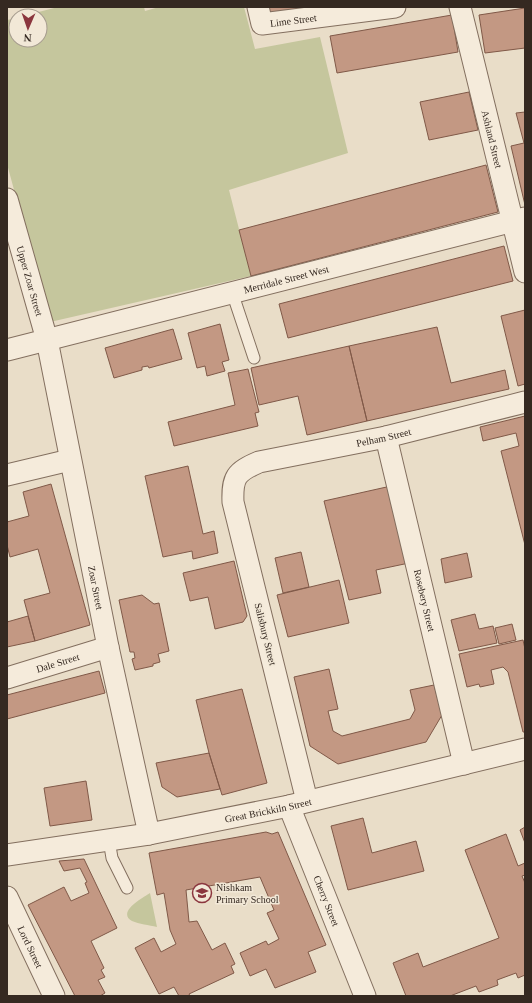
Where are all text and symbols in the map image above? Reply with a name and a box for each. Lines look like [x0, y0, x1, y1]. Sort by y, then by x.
north arrow [8, 8, 48, 48]
street label: Lime Street [269, 12, 318, 29]
text: N [23, 32, 32, 44]
street label: Ashland Street [480, 109, 504, 169]
street label: Upper Zoar Street [15, 245, 45, 317]
street label: Merridale Street West [242, 263, 330, 296]
street label: Pelham Street [355, 426, 412, 449]
street label: Zoar Street [86, 565, 106, 611]
street label: Rosebery Street [412, 568, 437, 633]
street label: Salisbury Street [252, 602, 279, 667]
street label: Dale Street [35, 651, 81, 675]
street label: Great Brickkiln Street [224, 796, 313, 825]
street label: Cherry Street [311, 874, 342, 928]
school or university icon: Nishkam Primary School [191, 882, 213, 904]
place label: Nishkam Primary School [216, 882, 279, 905]
street label: Lord Street [15, 924, 45, 970]

